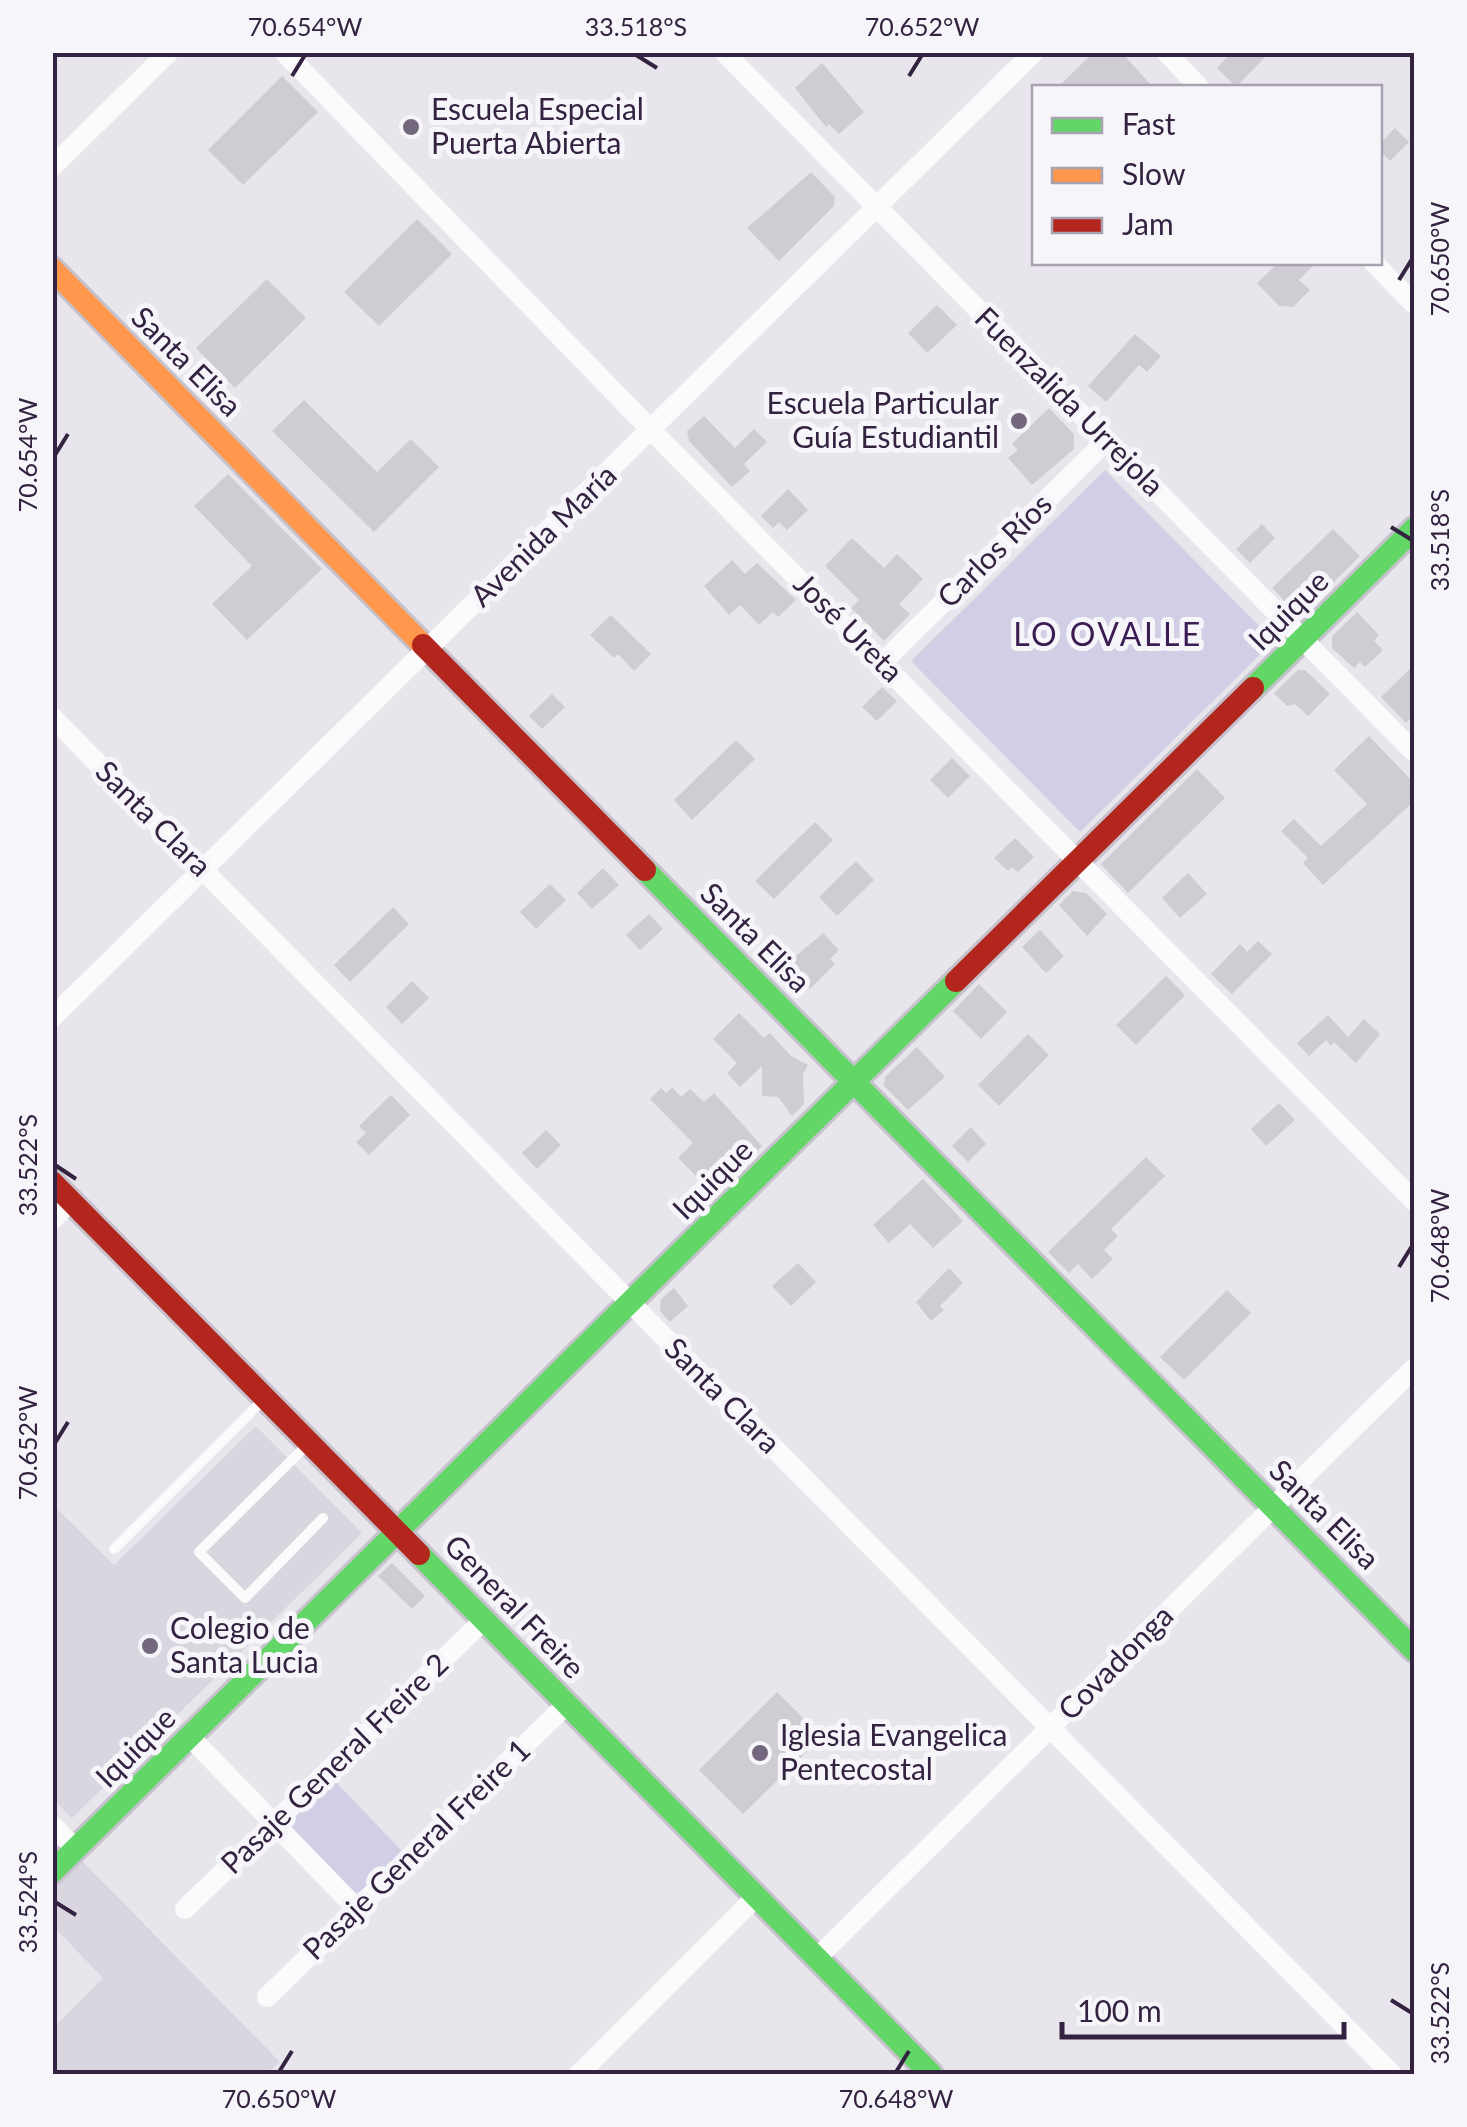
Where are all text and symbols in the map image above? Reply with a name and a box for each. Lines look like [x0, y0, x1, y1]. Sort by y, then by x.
text: 70.654°W [248, 11, 362, 41]
text: 33.518°S [585, 11, 687, 41]
text: 70.652°W [865, 11, 979, 41]
legend [1032, 85, 1382, 265]
place label: Escuela Especial Puerta Abierta [431, 90, 644, 160]
text: Fast [1122, 105, 1176, 141]
marker: Escuela Especial Puerta Abierta [400, 116, 422, 138]
text: Slow [1122, 155, 1186, 191]
text: 70.650°W [1424, 202, 1454, 316]
text: Jam [1122, 205, 1174, 241]
street label: Santa Elisa [125, 298, 250, 423]
street label: Fuenzalida Urrejola [969, 299, 1172, 502]
place label: Escuela Particular Guía Estudiantil [767, 384, 999, 454]
text: 70.654°W [12, 398, 42, 512]
marker: Escuela Particular Guía Estudiantil [1008, 410, 1030, 432]
street label: Avenida María [462, 456, 623, 613]
street label: Carlos Ríos [929, 485, 1058, 614]
text: 33.518°S [1424, 489, 1454, 591]
street label: Iquique [1240, 562, 1335, 657]
street label: José Ureta [788, 565, 911, 688]
district label: LO OVALLE [1013, 614, 1203, 653]
street label: Santa Clara [89, 752, 220, 883]
street label: Santa Elisa [694, 874, 819, 999]
text: 33.522°S [12, 1114, 42, 1216]
street label: Iquique [664, 1131, 759, 1226]
text: 70.648°W [1424, 1189, 1454, 1303]
street label: Santa Clara [658, 1329, 789, 1460]
text: 70.652°W [12, 1386, 42, 1500]
street label: Santa Elisa [1263, 1451, 1388, 1576]
street label: General Freire [438, 1526, 593, 1685]
street label: Covadonga [1050, 1597, 1179, 1726]
place label: Colegio de Santa Lucia [170, 1609, 319, 1679]
marker: Colegio de Santa Lucia [139, 1635, 161, 1657]
street label: Pasaje General Freire 2 [213, 1645, 455, 1880]
street label: Iquique [87, 1699, 182, 1794]
place label: Iglesia Evangelica Pentecostal [780, 1716, 1007, 1786]
street label: Pasaje General Freire 1 [295, 1731, 537, 1966]
marker: Iglesia Evangelica Pentecostal [749, 1742, 771, 1764]
text: 33.524°S [12, 1851, 42, 1953]
text: 33.522°S [1424, 1962, 1454, 2064]
scale bar [1062, 1977, 1344, 2039]
text: 100 m [1077, 1992, 1162, 2028]
text: 70.650°W [222, 2083, 336, 2113]
text: 70.648°W [839, 2083, 953, 2113]

